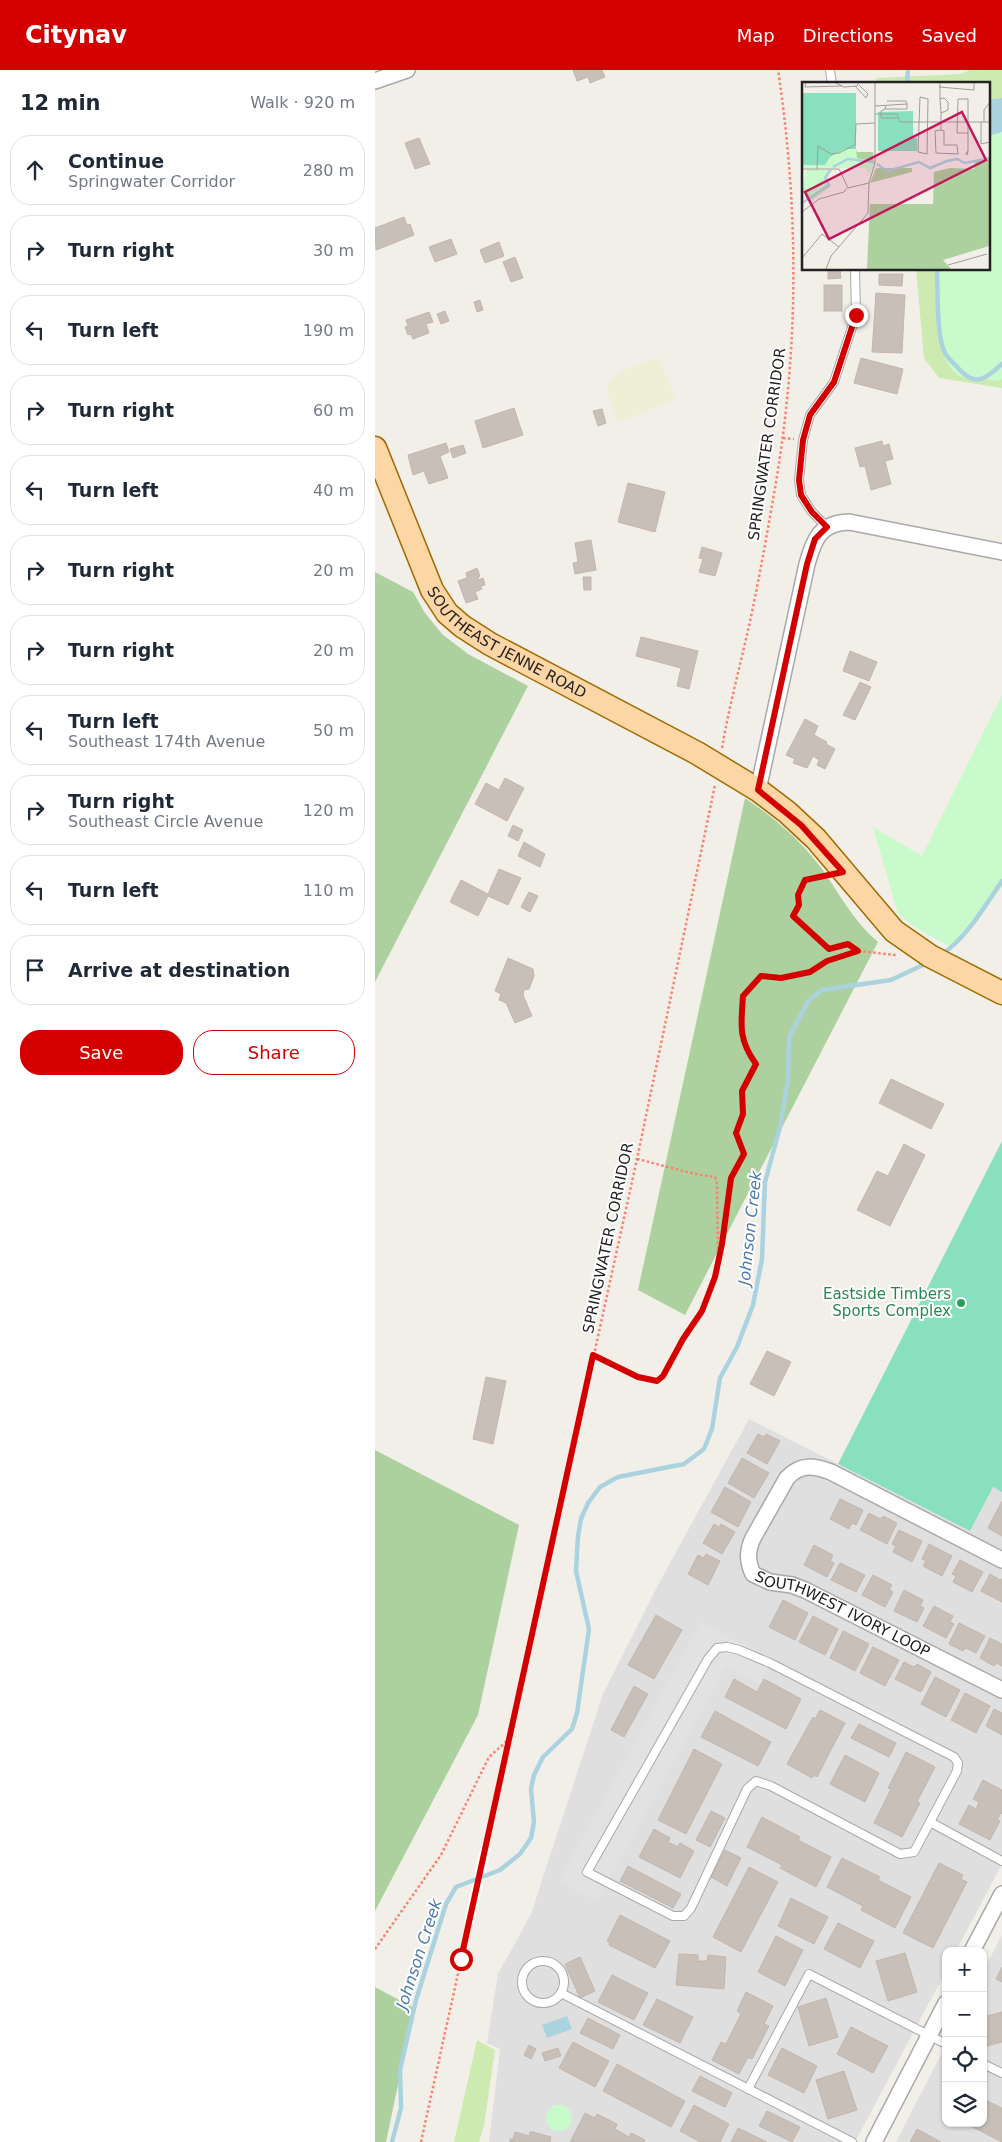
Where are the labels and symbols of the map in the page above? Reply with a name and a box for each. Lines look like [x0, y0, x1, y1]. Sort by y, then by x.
inset map [802, 82, 989, 270]
route end [845, 304, 868, 327]
street label: SPRINGWATER CORRIDOR [745, 346, 789, 542]
street label: SOUTHEAST JENNE ROAD [423, 583, 589, 702]
street label: SPRINGWATER CORRIDOR [579, 1141, 637, 1335]
water label: Johnson Creek [734, 1169, 766, 1289]
place label: Eastside Timbers Sports Complex [823, 1285, 951, 1320]
marker: Eastside Timbers Sports Complex [955, 1297, 967, 1309]
street label: SOUTHWEST IVORY LOOP [752, 1567, 933, 1661]
water label: Johnson Creek [391, 1896, 446, 2014]
route start [450, 1948, 473, 1971]

